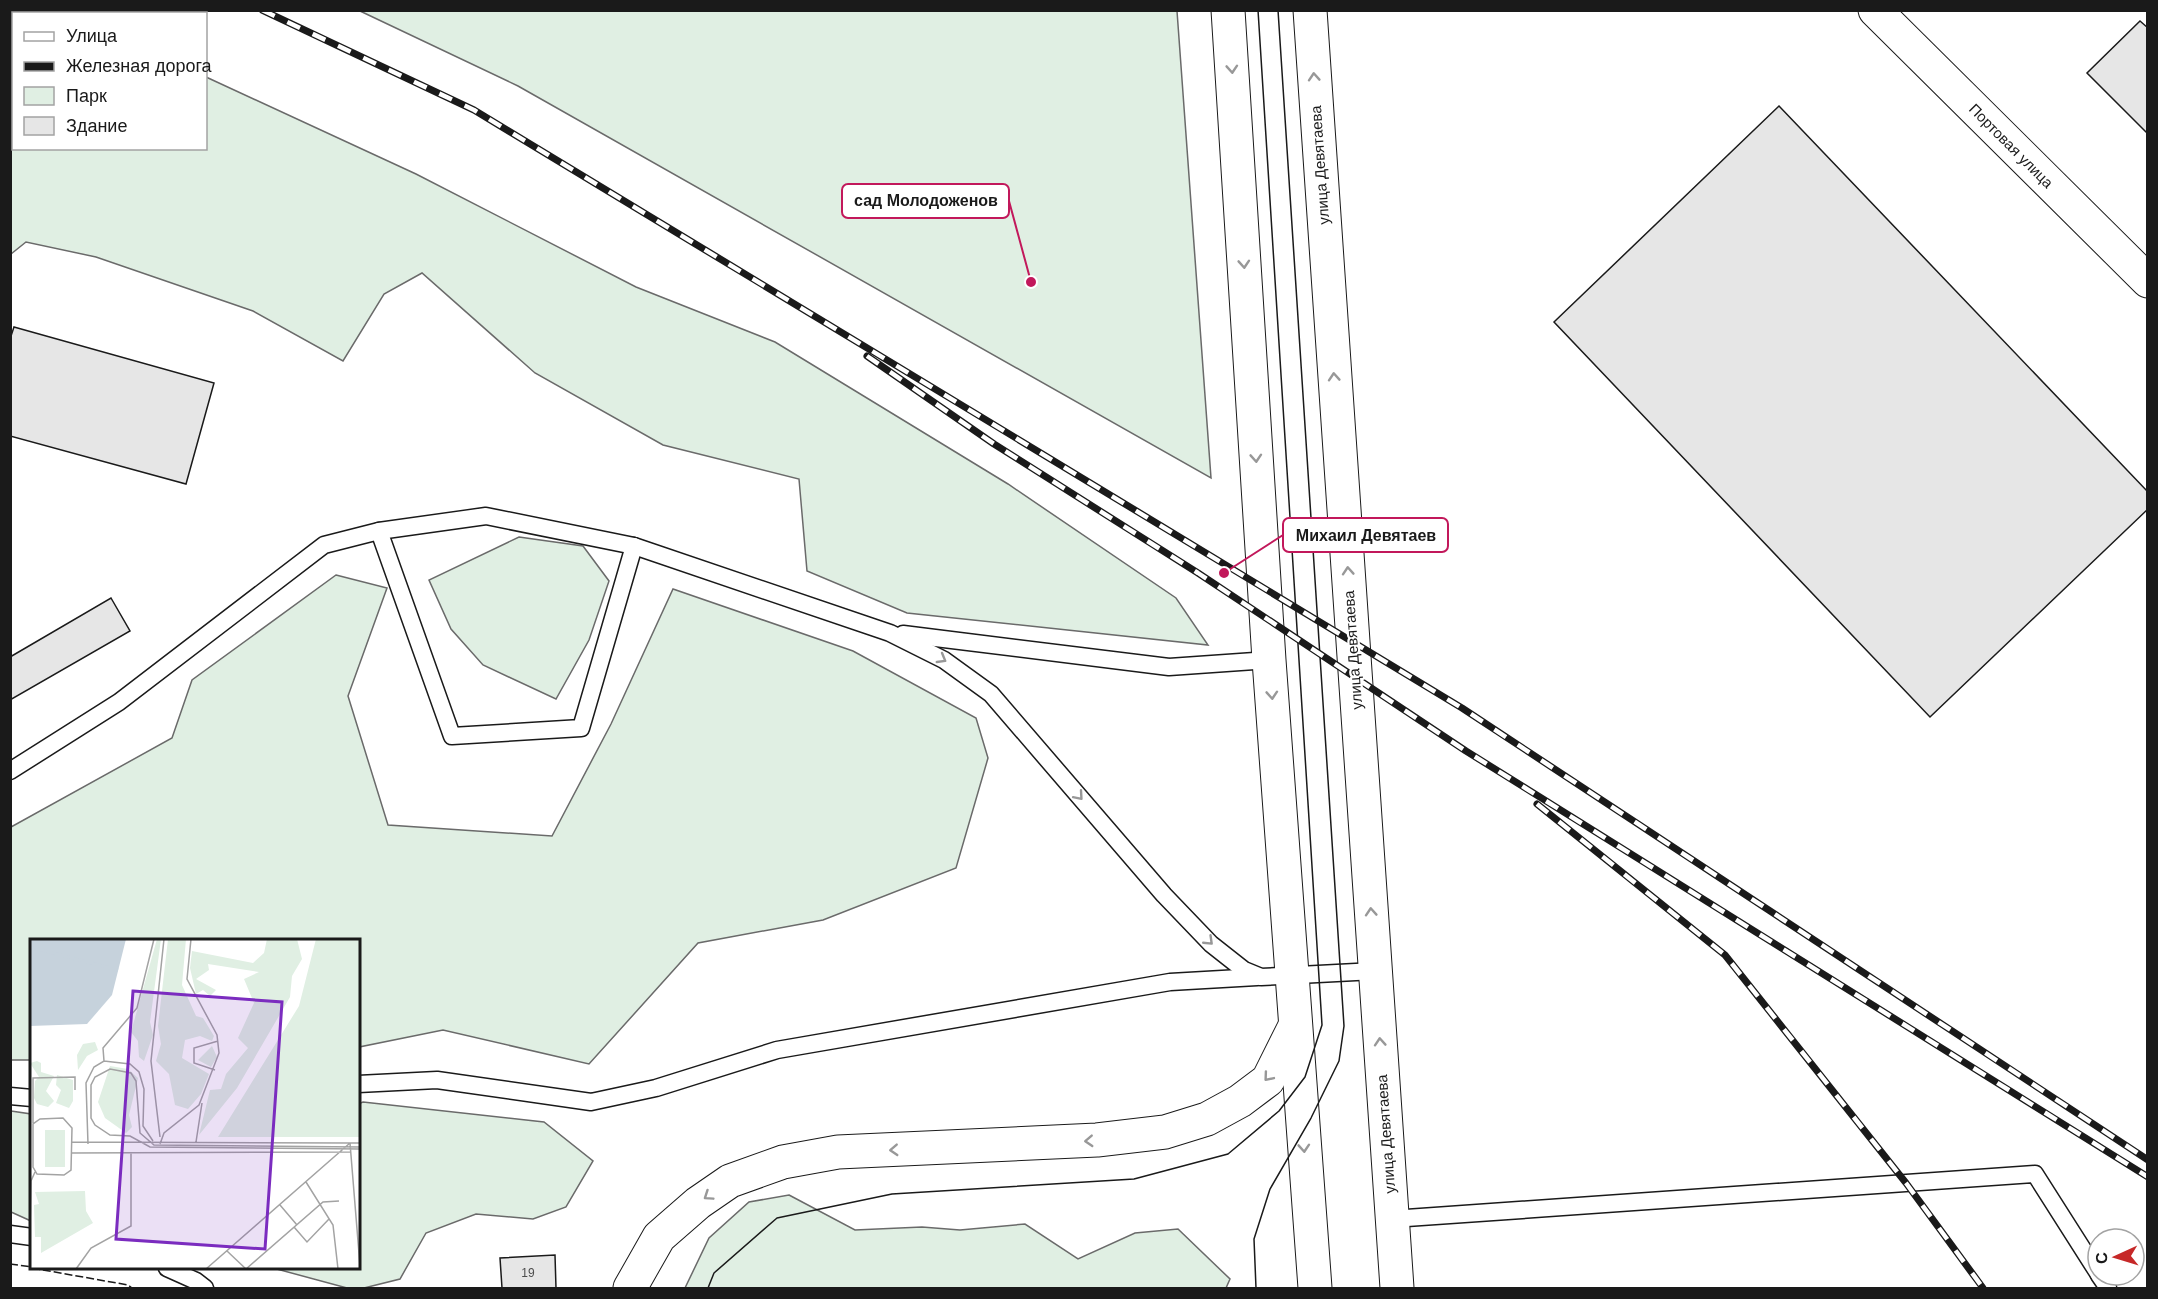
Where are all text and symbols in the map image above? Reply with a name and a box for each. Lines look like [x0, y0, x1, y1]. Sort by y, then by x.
legend [12, 12, 207, 150]
text: Улица [66, 26, 118, 46]
text: Железная дорога [66, 56, 213, 76]
one-way arrow [1225, 64, 1238, 73]
one-way arrow [1308, 73, 1321, 82]
text: Парк [66, 86, 107, 106]
street label: Портовая улица [1966, 100, 2057, 192]
street label: улица Девятаева [1307, 104, 1332, 225]
text: Здание [66, 116, 127, 136]
callout: сад Молодоженов [842, 184, 1009, 218]
text: сад Молодоженов [854, 192, 998, 209]
one-way arrow [1238, 259, 1251, 268]
one-way arrow [1328, 372, 1341, 381]
one-way arrow [1250, 454, 1263, 463]
callout: Михаил Девятаев [1283, 518, 1448, 552]
text: Михаил Девятаев [1296, 527, 1436, 544]
one-way arrow [1341, 567, 1354, 576]
street label: улица Девятаева [1340, 589, 1365, 710]
one-way arrow [936, 652, 946, 664]
one-way arrow [1265, 690, 1278, 699]
one-way arrow [1072, 789, 1083, 800]
one-way arrow [1364, 908, 1377, 917]
one-way arrow [1202, 934, 1212, 945]
inset map [30, 939, 360, 1269]
one-way arrow [1373, 1037, 1386, 1046]
one-way arrow [1264, 1071, 1275, 1082]
street label: улица Девятаева [1373, 1073, 1398, 1194]
one-way arrow [1084, 1134, 1093, 1147]
one-way arrow [890, 1143, 899, 1156]
one-way arrow [1298, 1143, 1311, 1152]
one-way arrow [704, 1189, 715, 1200]
north arrow [2086, 1227, 2146, 1287]
text: С [2093, 1251, 2110, 1264]
house number: 19 [521, 1266, 535, 1280]

